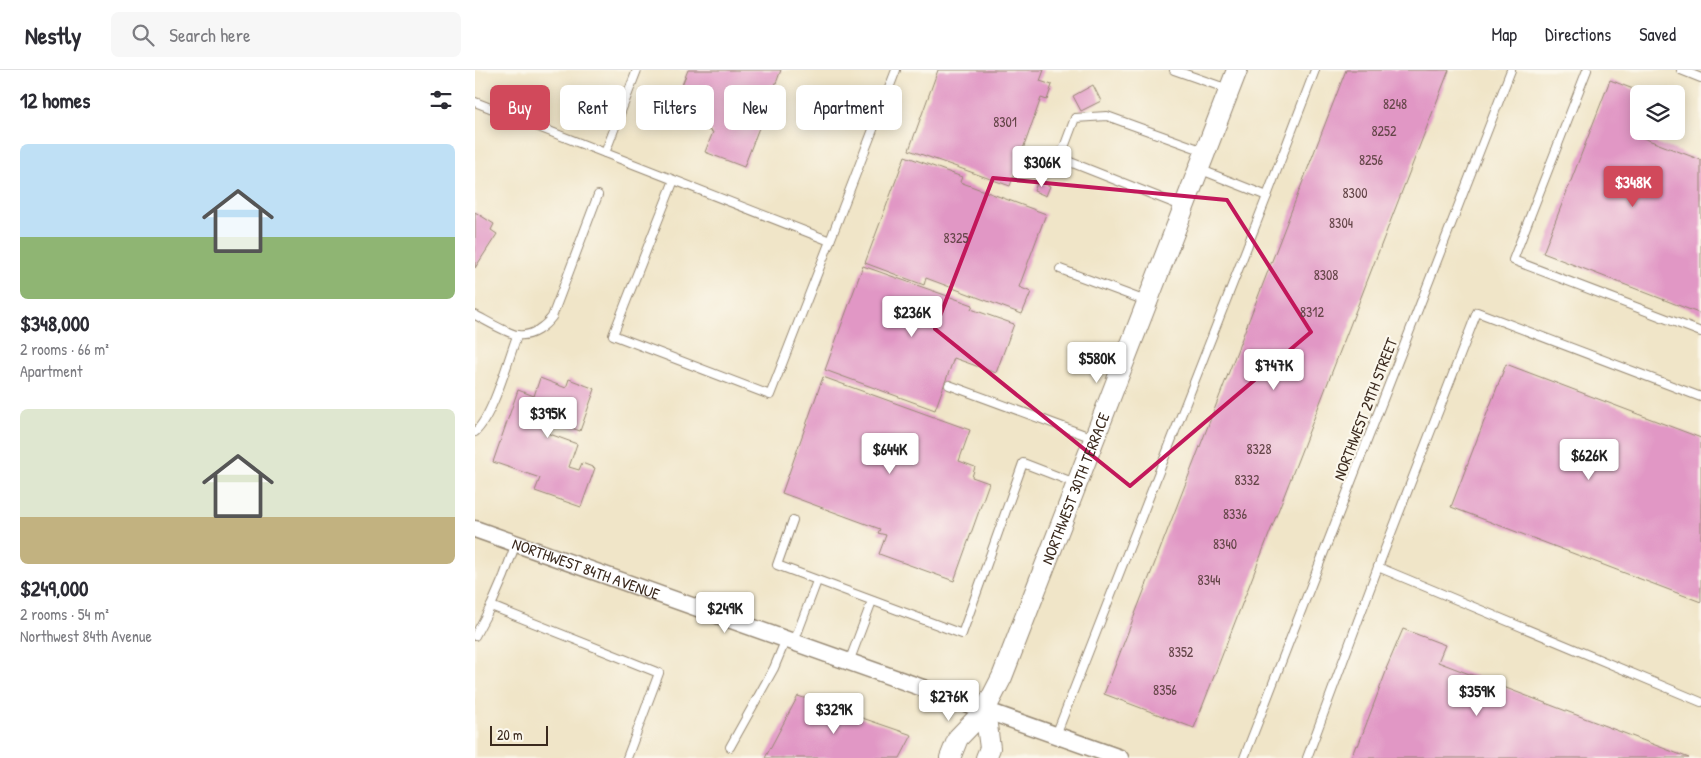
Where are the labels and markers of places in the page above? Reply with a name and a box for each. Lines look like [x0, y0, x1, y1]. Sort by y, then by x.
pin: $306K [1007, 146, 1077, 188]
pin: $348K [1598, 166, 1668, 208]
pin: $236K [877, 296, 947, 338]
pin: $580K [1062, 342, 1132, 384]
pin: $747K [1239, 348, 1309, 391]
pin: $395K [513, 396, 583, 439]
pin: $644K [855, 432, 925, 475]
pin: $626K [1554, 438, 1624, 481]
pin: $249K [690, 592, 760, 634]
pin: $359K [1442, 674, 1512, 717]
pin: $276K [914, 680, 984, 722]
pin: $329K [799, 692, 869, 735]

